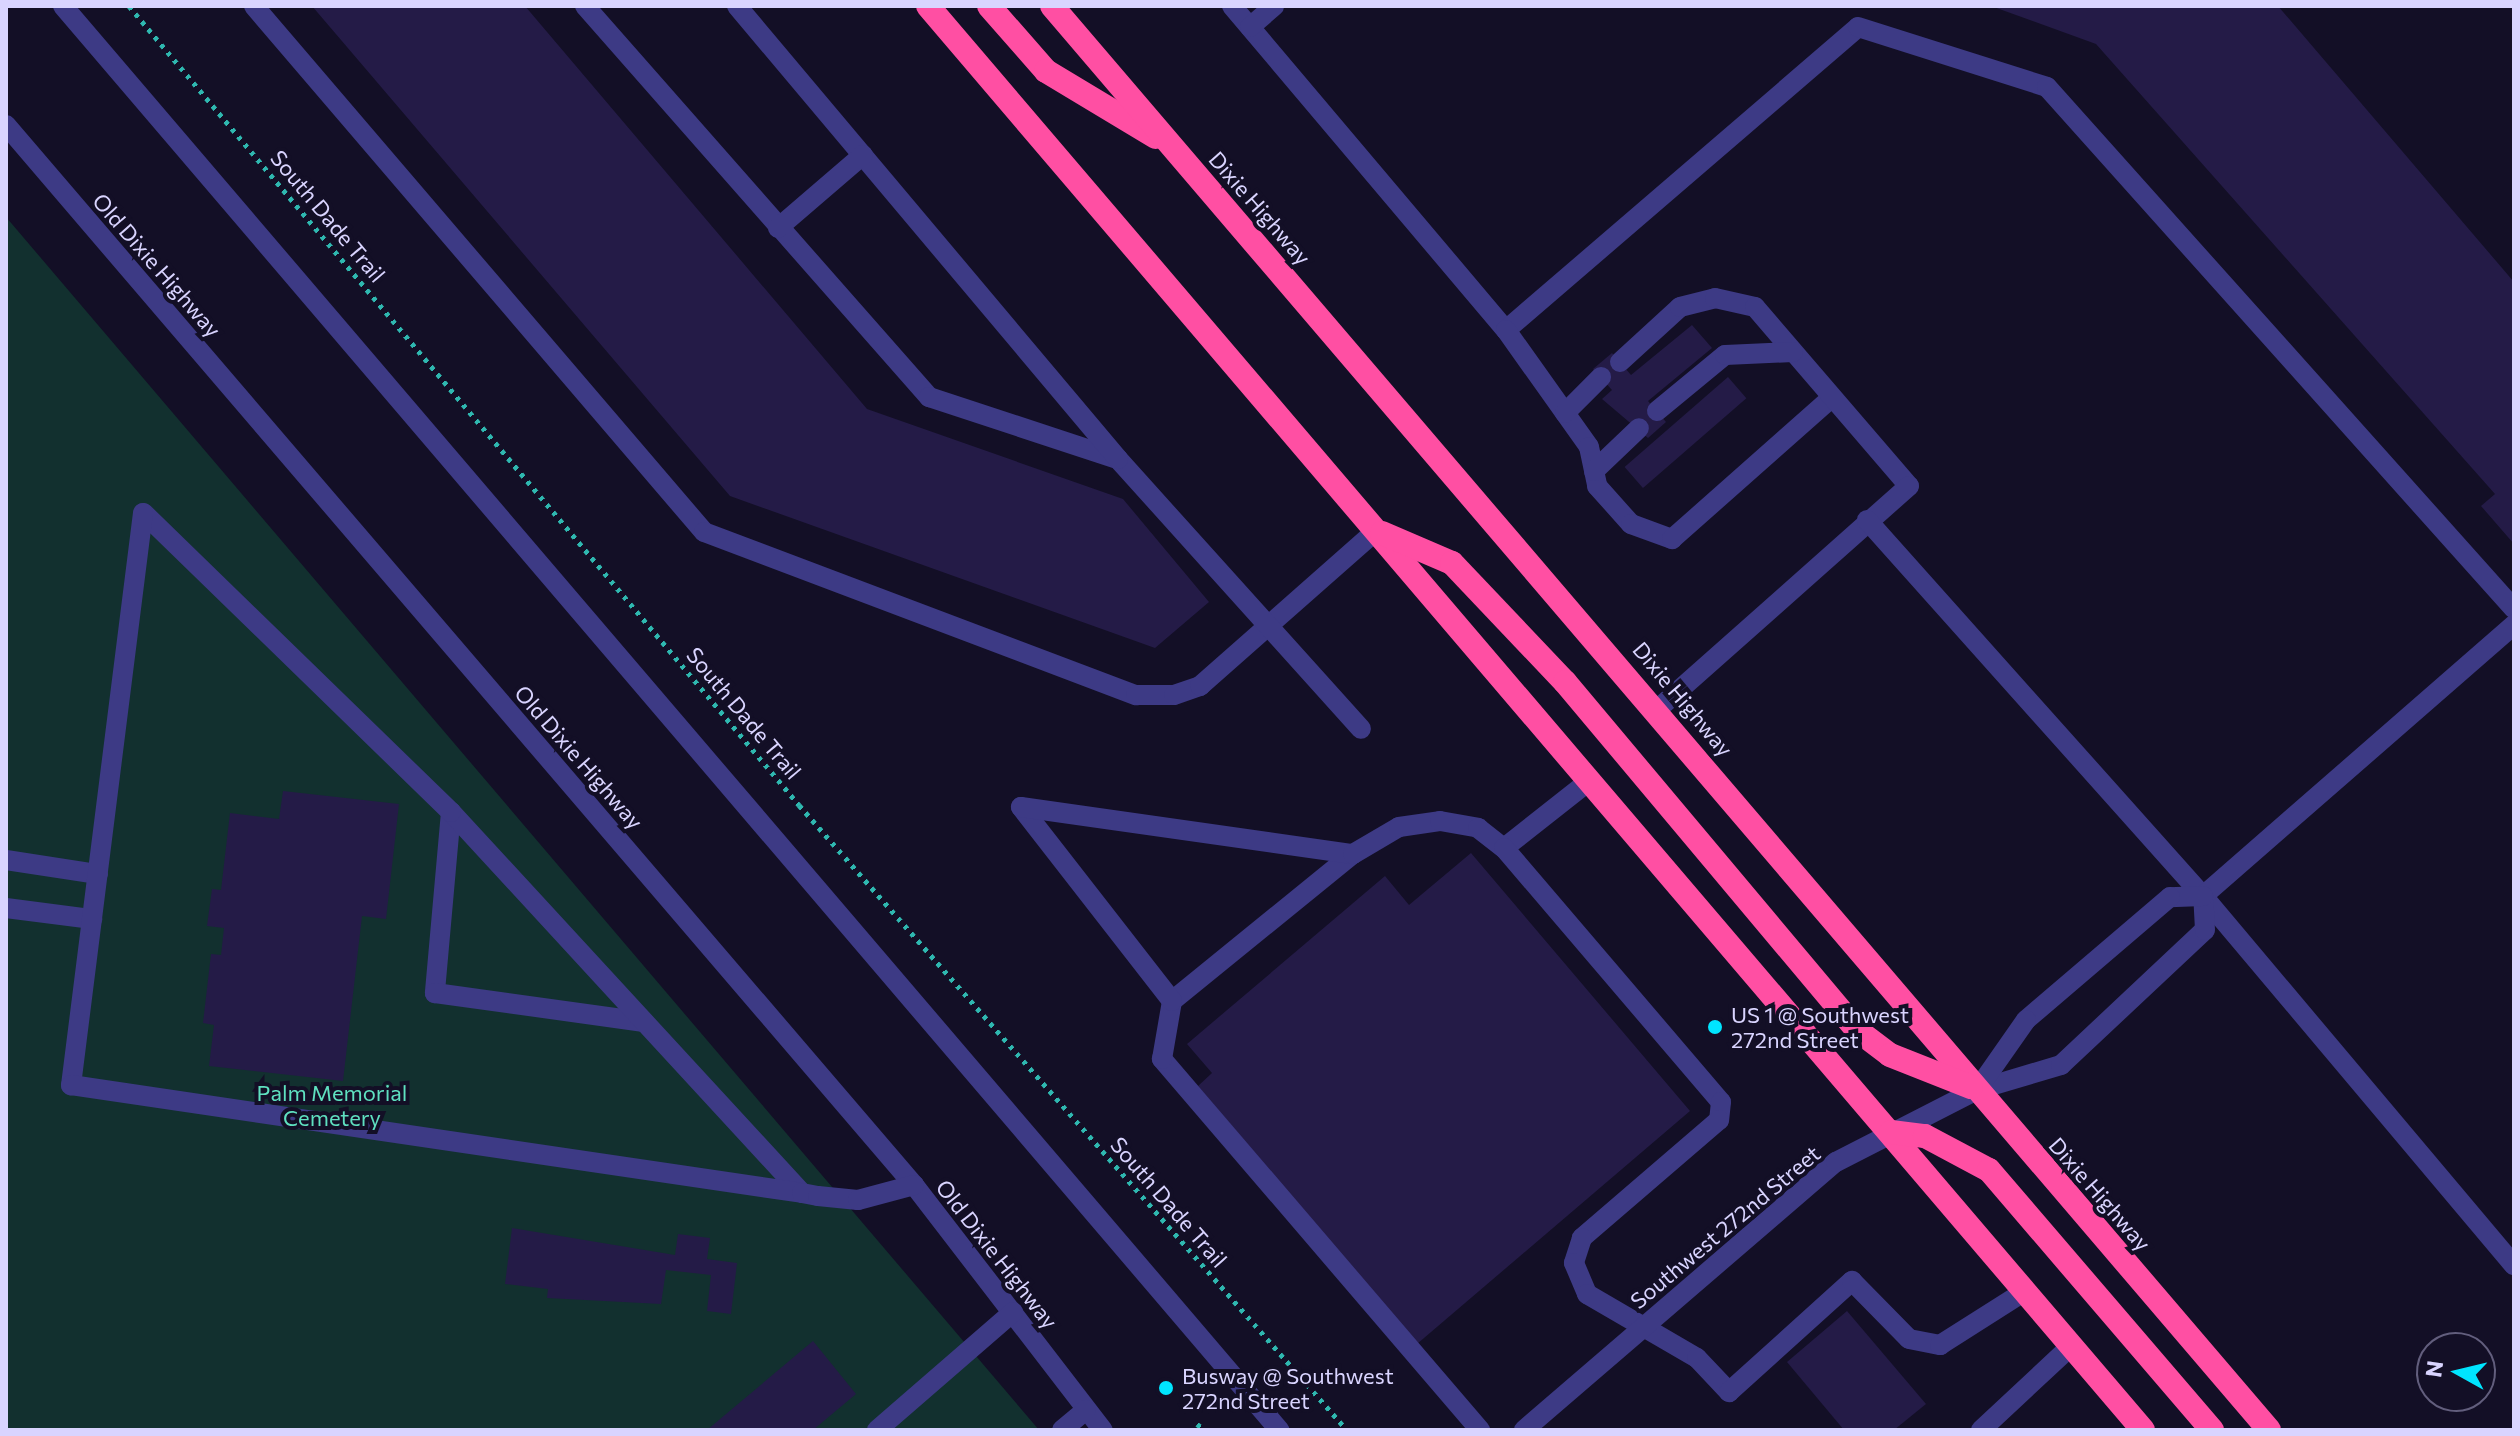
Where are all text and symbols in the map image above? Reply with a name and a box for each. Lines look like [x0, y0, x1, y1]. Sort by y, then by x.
street label: South Dade Trail [265, 145, 391, 287]
street label: Dixie Highway [1204, 146, 1316, 270]
street label: Old Dixie Highway [87, 188, 227, 342]
street label: Dixie Highway [1627, 636, 1739, 762]
street label: South Dade Trail [681, 642, 807, 784]
street label: Old Dixie Highway [509, 680, 649, 834]
place label: US 1 @ Southwest 272nd Street [1731, 1001, 1909, 1052]
marker: US 1 @ Southwest 272nd Street [1706, 1018, 1724, 1036]
park label: Palm Memorial Cemetery [257, 1079, 407, 1130]
street label: South Dade Trail [1105, 1131, 1233, 1273]
street label: Dixie Highway [2044, 1132, 2156, 1256]
street label: Southwest 272nd Street [1625, 1140, 1825, 1314]
street label: Old Dixie Highway [931, 1174, 1063, 1334]
north arrow [2416, 1332, 2496, 1412]
text: N [2419, 1359, 2448, 1379]
place label: Busway @ Southwest 272nd Street [1182, 1362, 1394, 1414]
marker: Busway @ Southwest 272nd Street [1157, 1379, 1175, 1397]

